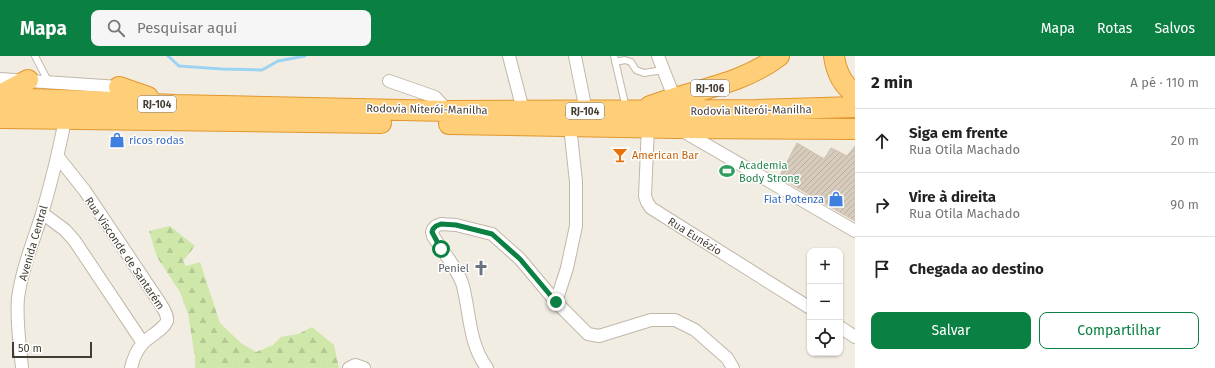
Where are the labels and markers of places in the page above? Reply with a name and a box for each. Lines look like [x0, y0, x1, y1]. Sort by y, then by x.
shop icon: ricos rodas [108, 131, 126, 149]
place label: ricos rodas [129, 134, 184, 147]
bar icon: American Bar [611, 146, 629, 164]
place label: American Bar [632, 149, 699, 162]
place label: Academia Body Strong [739, 159, 800, 185]
sports icon: Academia Body Strong [718, 162, 736, 180]
shop icon: Fiat Potenza [827, 190, 845, 208]
place label: Fiat Potenza [764, 193, 824, 206]
church icon: Peniel [472, 259, 490, 277]
place label: Peniel [438, 262, 469, 275]

